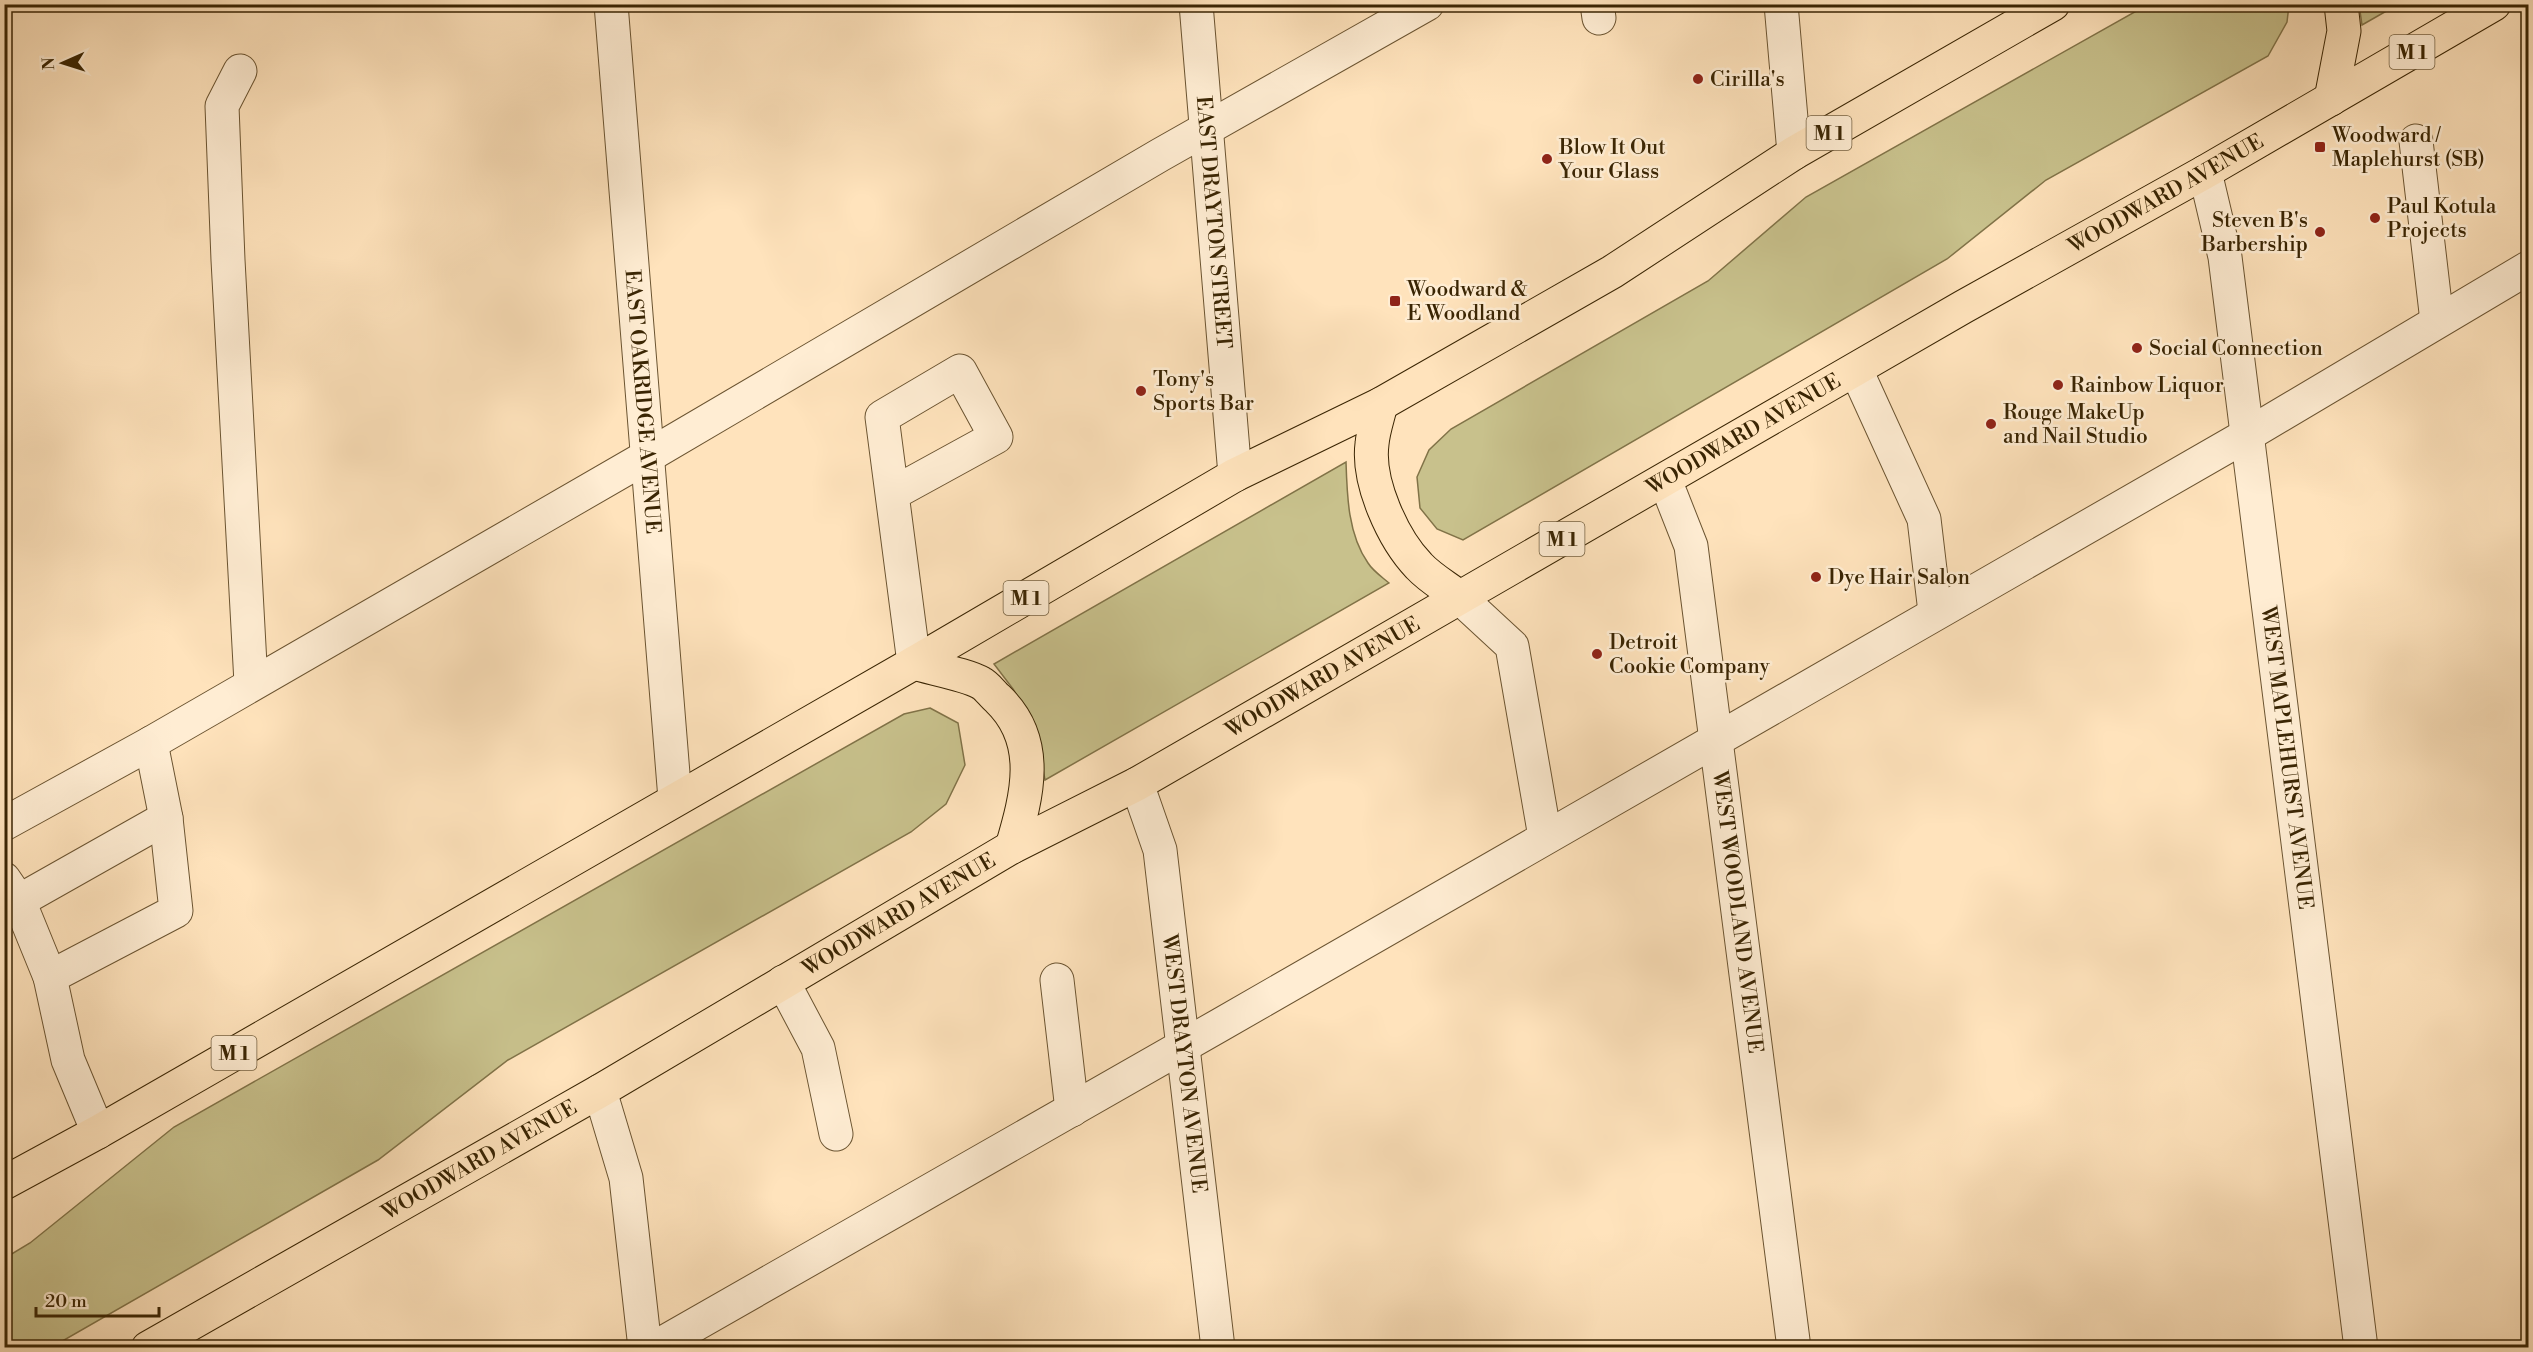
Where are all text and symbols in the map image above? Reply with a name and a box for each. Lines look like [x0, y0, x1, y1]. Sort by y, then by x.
north arrow [33, 33, 93, 93]
road number: M 1 [2390, 35, 2434, 69]
text: N [39, 57, 59, 71]
place label: Cirilla's [1710, 67, 1785, 93]
marker: Cirilla's [1691, 72, 1705, 86]
street label: EAST DRAYTON STREET [1190, 95, 1237, 350]
road number: M 1 [1806, 116, 1852, 150]
place label: Woodward / Maplehurst (SB) [2331, 123, 2485, 173]
street label: WOODWARD AVENUE [2063, 129, 2269, 260]
place label: Blow It Out Your Glass [1558, 135, 1666, 185]
marker: Woodward / Maplehurst (SB) [2313, 140, 2327, 154]
marker: Blow It Out Your Glass [1540, 152, 1554, 166]
place label: Paul Kotula Projects [2387, 194, 2497, 244]
place label: Steven B's Barbership [2200, 208, 2308, 258]
marker: Paul Kotula Projects [2368, 211, 2382, 225]
marker: Steven B's Barbership [2313, 225, 2327, 239]
street label: EAST OAKRIDGE AVENUE [618, 269, 666, 535]
place label: Woodward & E Woodland [1406, 277, 1528, 327]
marker: Woodward & E Woodland [1388, 294, 1402, 308]
place label: Social Connection [2149, 336, 2323, 362]
marker: Social Connection [2130, 341, 2144, 355]
place label: Tony's Sports Bar [1153, 367, 1254, 417]
street label: WOODWARD AVENUE [1641, 368, 1846, 501]
place label: Rainbow Liquor [2070, 373, 2224, 399]
marker: Rainbow Liquor [2051, 378, 2065, 392]
marker: Tony's Sports Bar [1134, 384, 1148, 398]
place label: Rouge MakeUp and Nail Studio [2003, 400, 2148, 450]
marker: Rouge MakeUp and Nail Studio [1984, 417, 1998, 431]
road number: M 1 [1540, 522, 1584, 556]
place label: Dye Hair Salon [1828, 565, 1971, 591]
marker: Dye Hair Salon [1809, 570, 1823, 584]
road number: M 1 [1004, 581, 1048, 615]
street label: WEST MAPLEHURST AVENUE [2255, 604, 2318, 911]
street label: WOODWARD AVENUE [1220, 611, 1425, 745]
place label: Detroit Cookie Company [1609, 630, 1771, 680]
marker: Detroit Cookie Company [1590, 647, 1604, 661]
street label: WEST WOODLAND AVENUE [1706, 768, 1768, 1055]
street label: WOODWARD AVENUE [797, 848, 1000, 983]
street label: WEST DRAYTON AVENUE [1156, 932, 1212, 1195]
road number: M 1 [212, 1036, 256, 1070]
street label: WOODWARD AVENUE [377, 1095, 582, 1227]
scale bar [36, 1280, 159, 1318]
text: 20 m [45, 1290, 87, 1313]

